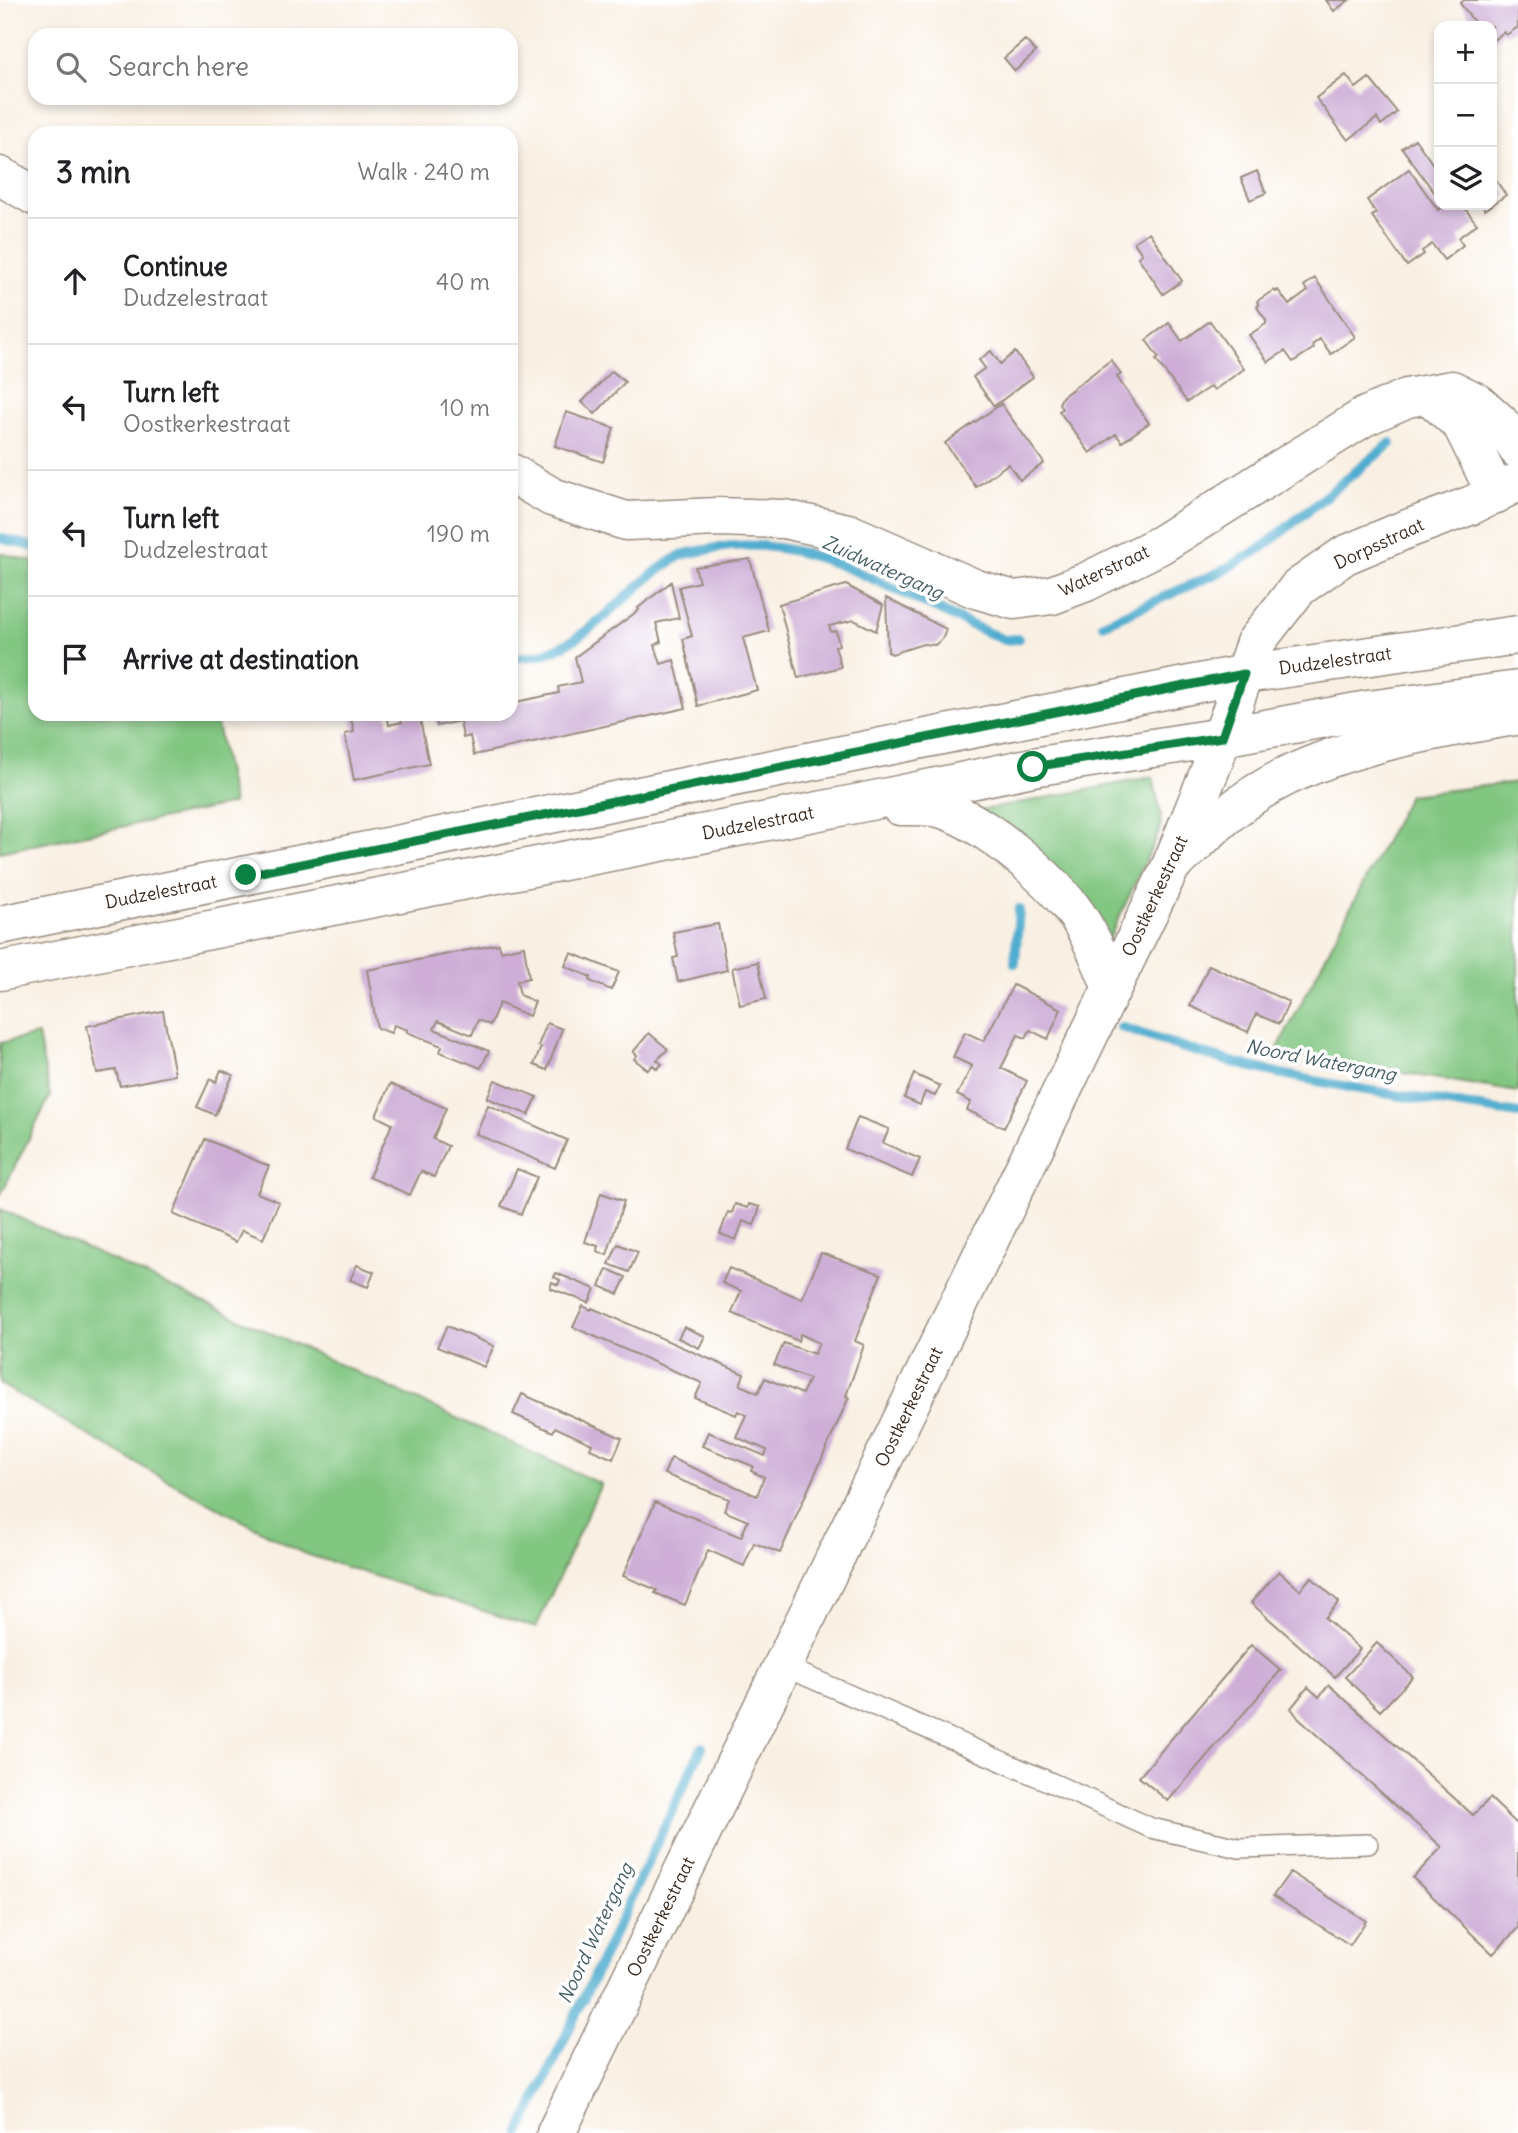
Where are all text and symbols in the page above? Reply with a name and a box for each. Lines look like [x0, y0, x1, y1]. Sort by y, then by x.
map controls [1434, 21, 1497, 210]
button: + [1434, 21, 1497, 84]
search box [28, 28, 518, 105]
icon: search [52, 48, 90, 86]
text: Search here [108, 50, 249, 83]
button: − [1434, 84, 1497, 147]
button: layers [1434, 147, 1497, 210]
text: 3 min [56, 153, 131, 191]
text: Walk · 240 m [357, 157, 490, 186]
text: Continue [123, 250, 228, 283]
icon: ahead [56, 262, 94, 300]
text: 40 m [436, 267, 490, 296]
text: Dudzelestraat [123, 283, 268, 312]
text: Turn left [123, 376, 219, 409]
icon: left [56, 388, 94, 426]
text: 10 m [440, 393, 490, 422]
text: Oostkerkestraat [123, 409, 291, 438]
text: Turn left [123, 502, 219, 535]
street label: Dorpsstraat [1330, 513, 1427, 574]
icon: left [56, 514, 94, 552]
text: 190 m [427, 519, 490, 548]
water label: Zuidwatergang [819, 530, 948, 605]
text: Dudzelestraat [123, 535, 268, 564]
street label: Waterstraat [1055, 540, 1153, 601]
icon: arrive [56, 640, 94, 678]
street label: Dudzelestraat [1277, 641, 1393, 680]
text: Arrive at destination [123, 643, 359, 676]
route start [1017, 751, 1048, 782]
street label: Dudzelestraat [700, 800, 816, 845]
street label: Oostkerkestraat [1116, 832, 1193, 960]
route end [230, 859, 261, 890]
street label: Dudzelestraat [103, 869, 219, 914]
water label: Noord Watergang [1244, 1034, 1399, 1087]
street label: Oostkerkestraat [869, 1343, 948, 1471]
street label: Oostkerkestraat [621, 1853, 700, 1981]
water label: Noord Watergang [552, 1858, 639, 2007]

